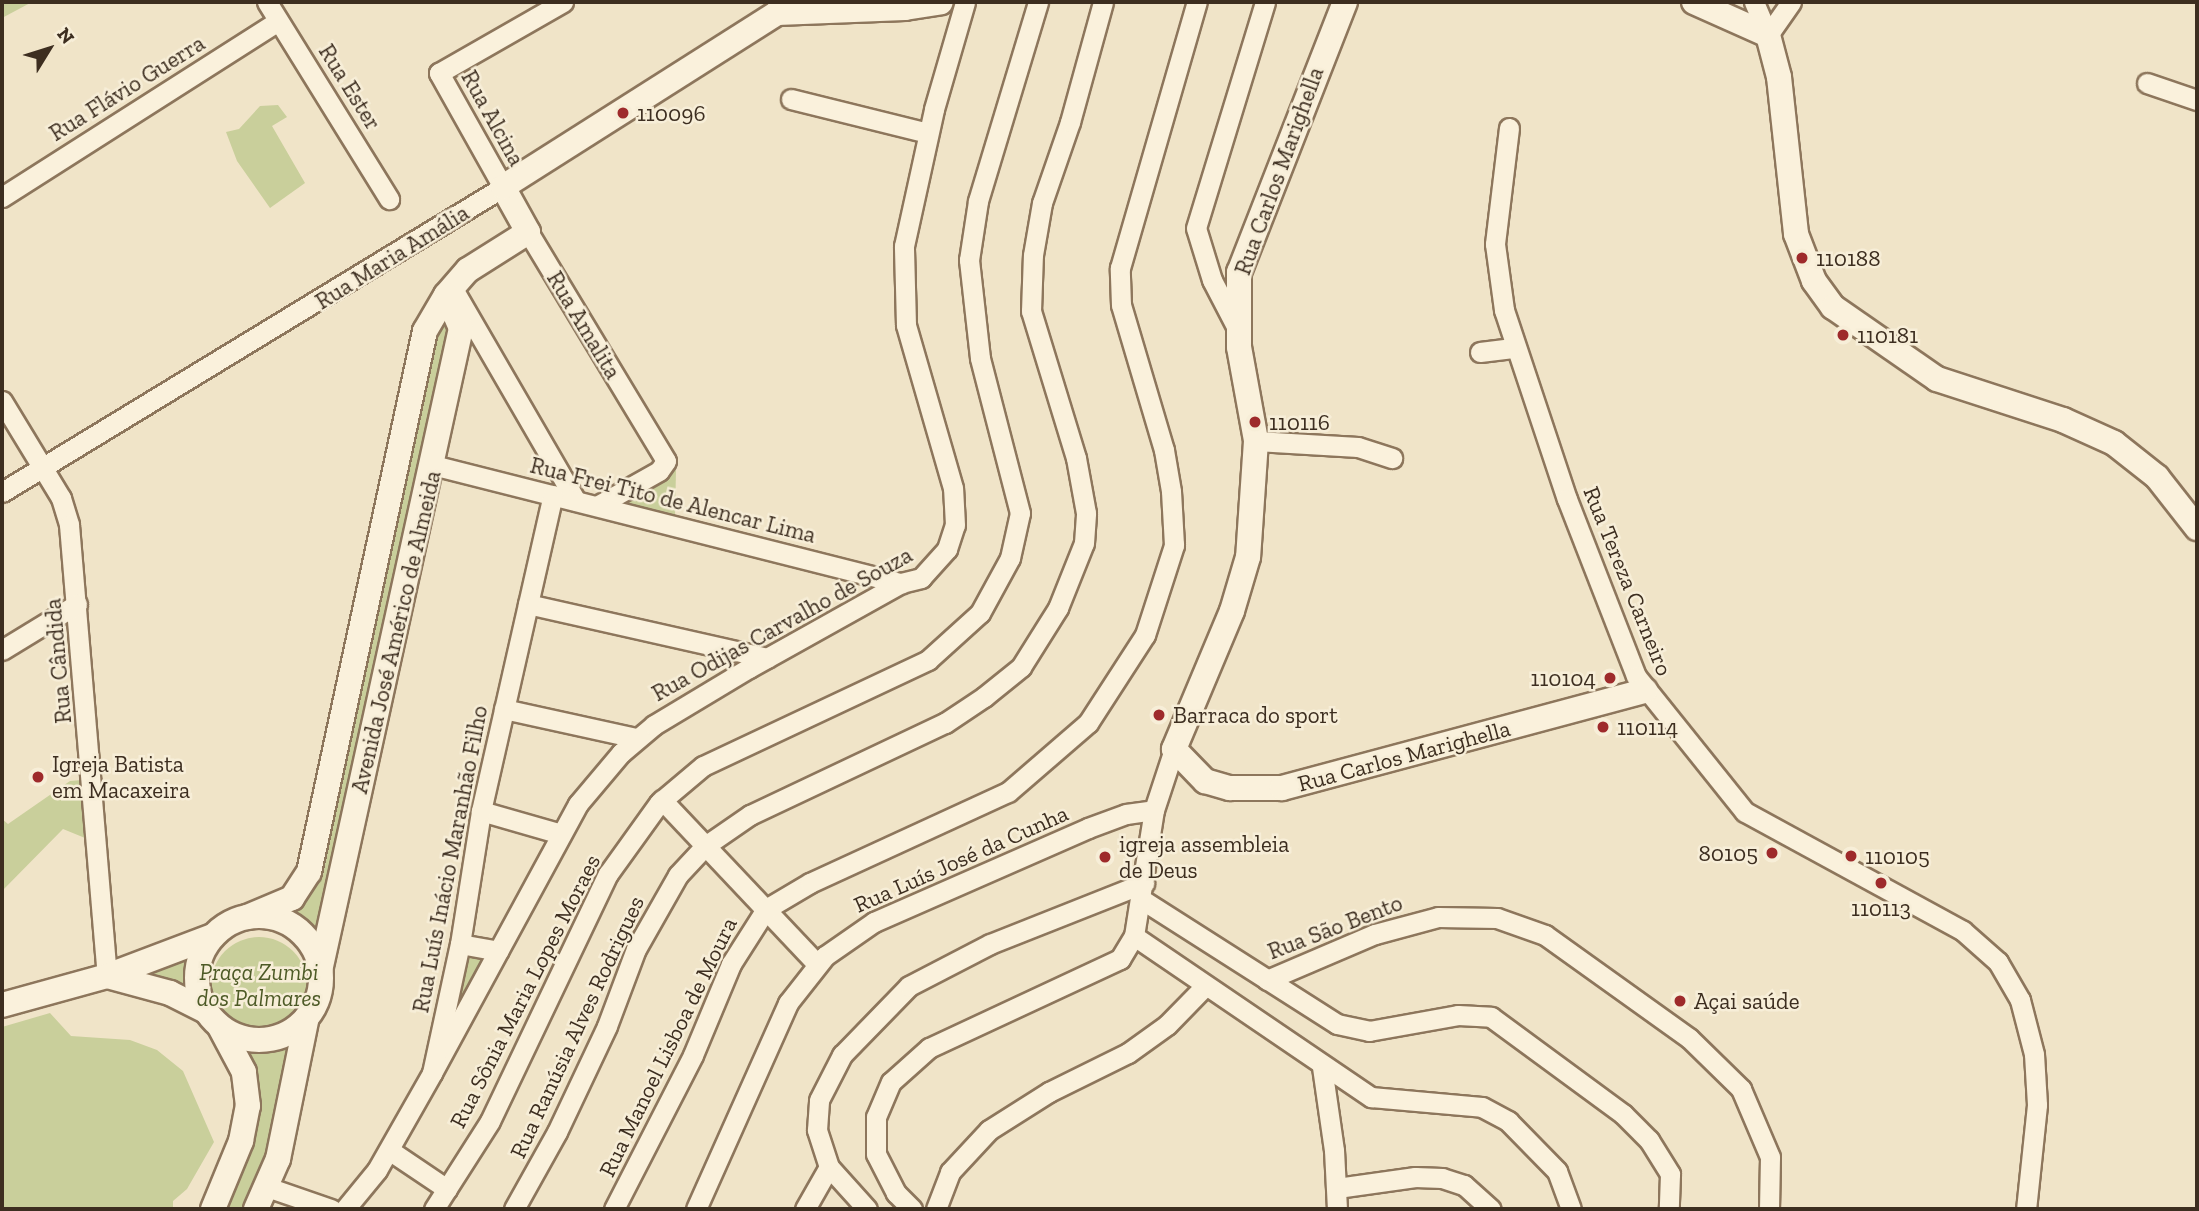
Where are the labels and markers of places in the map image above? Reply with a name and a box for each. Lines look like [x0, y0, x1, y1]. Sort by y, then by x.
place label: 110096 [637, 99, 706, 127]
marker: 110096 [615, 105, 631, 121]
place label: 110188 [1816, 244, 1881, 272]
marker: 110188 [1794, 250, 1810, 266]
place label: 110181 [1857, 321, 1918, 349]
marker: 110181 [1835, 327, 1851, 343]
place label: 110116 [1269, 408, 1330, 436]
marker: 110116 [1247, 414, 1263, 430]
place label: 110104 [1531, 664, 1596, 692]
marker: 110104 [1602, 670, 1618, 686]
place label: Barraca do sport [1173, 701, 1338, 729]
marker: Barraca do sport [1151, 707, 1167, 723]
place label: 110114 [1617, 713, 1678, 741]
marker: 110114 [1595, 719, 1611, 735]
place label: Igreja Batista em Macaxeira [52, 750, 190, 804]
marker: Igreja Batista em Macaxeira [30, 769, 46, 785]
place label: igreja assembleia de Deus [1119, 830, 1289, 884]
place label: 80105 [1698, 839, 1758, 867]
place label: 110105 [1865, 842, 1930, 870]
marker: 80105 [1764, 845, 1780, 861]
marker: 110105 [1843, 848, 1859, 864]
marker: igreja assembleia de Deus [1097, 849, 1113, 865]
marker: 110113 [1873, 875, 1889, 891]
place label: 110113 [1851, 894, 1911, 922]
place label: Açai saúde [1694, 987, 1800, 1015]
marker: Açai saúde [1672, 993, 1688, 1009]

